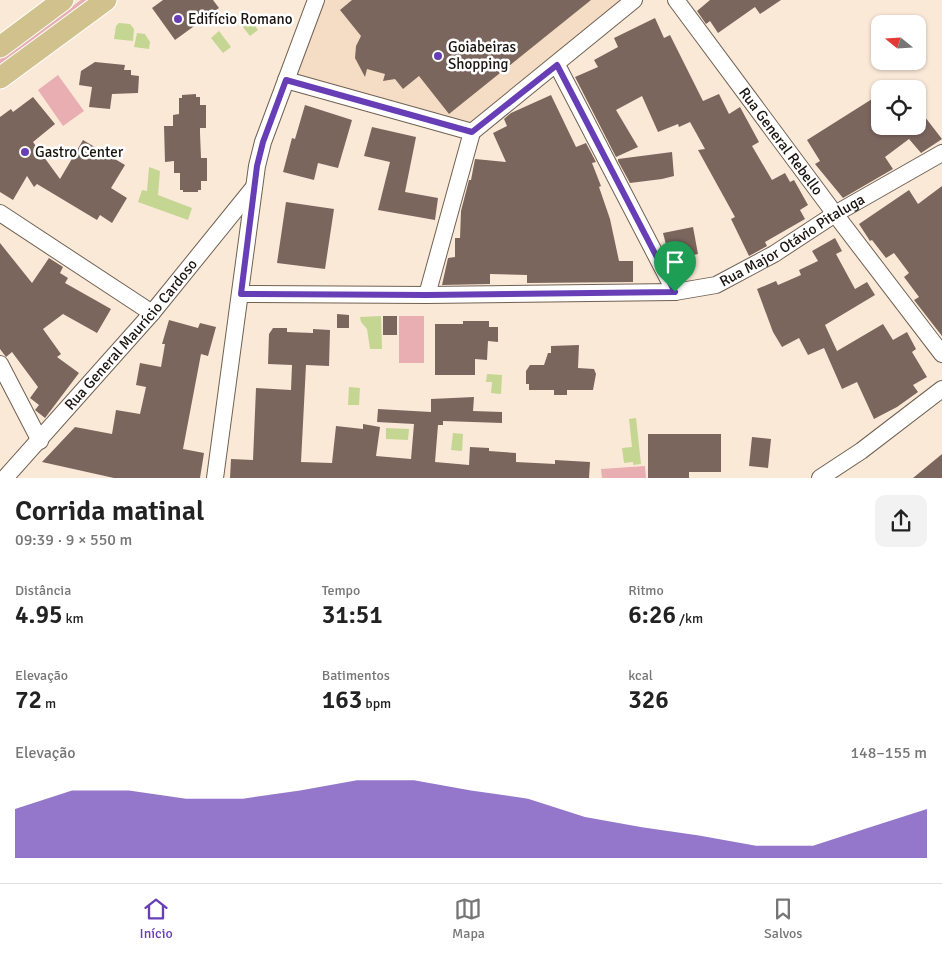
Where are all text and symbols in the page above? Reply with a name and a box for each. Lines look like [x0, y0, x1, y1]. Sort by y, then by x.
place label: Edifício Romano [188, 10, 293, 28]
marker: Edifício Romano [172, 13, 184, 25]
north arrow [871, 15, 926, 70]
map controls [871, 15, 926, 135]
place label: Goiabeiras Shopping [448, 38, 517, 73]
marker: Goiabeiras Shopping [432, 50, 444, 62]
button: locate [871, 80, 926, 135]
street label: Rua General Rebello [735, 84, 827, 199]
place label: Gastro Center [35, 143, 124, 161]
marker: Gastro Center [19, 146, 31, 158]
street label: Rua Major Otávio Pitaluga [716, 190, 868, 290]
pin [654, 241, 696, 292]
icon: arrive [661, 248, 689, 276]
street label: Rua General Maurício Cardoso [61, 255, 201, 414]
text: Corrida matinal [15, 494, 205, 528]
button: share [875, 495, 927, 547]
text: 09:39 · 9 × 550 m [15, 530, 132, 550]
text: Distância [15, 582, 71, 599]
text: Tempo [322, 582, 360, 599]
text: Ritmo [628, 582, 664, 599]
text: 4.95 [15, 599, 62, 630]
text: 31:51 [322, 599, 383, 630]
text: 6:26 [628, 599, 676, 630]
text: km [62, 610, 84, 627]
text: /km [676, 610, 703, 627]
text: Elevação [15, 667, 68, 684]
text: Batimentos [322, 667, 390, 684]
text: kcal [628, 667, 653, 684]
text: 72 [15, 684, 42, 715]
text: 163 [322, 684, 362, 715]
text: 326 [628, 684, 669, 715]
text: m [42, 695, 56, 712]
text: bpm [362, 695, 391, 712]
text: Elevação [15, 743, 76, 763]
text: 148–155 m [850, 743, 927, 763]
tab: Início [140, 895, 173, 942]
tab: Mapa [452, 895, 485, 942]
tab: Salvos [764, 895, 802, 942]

